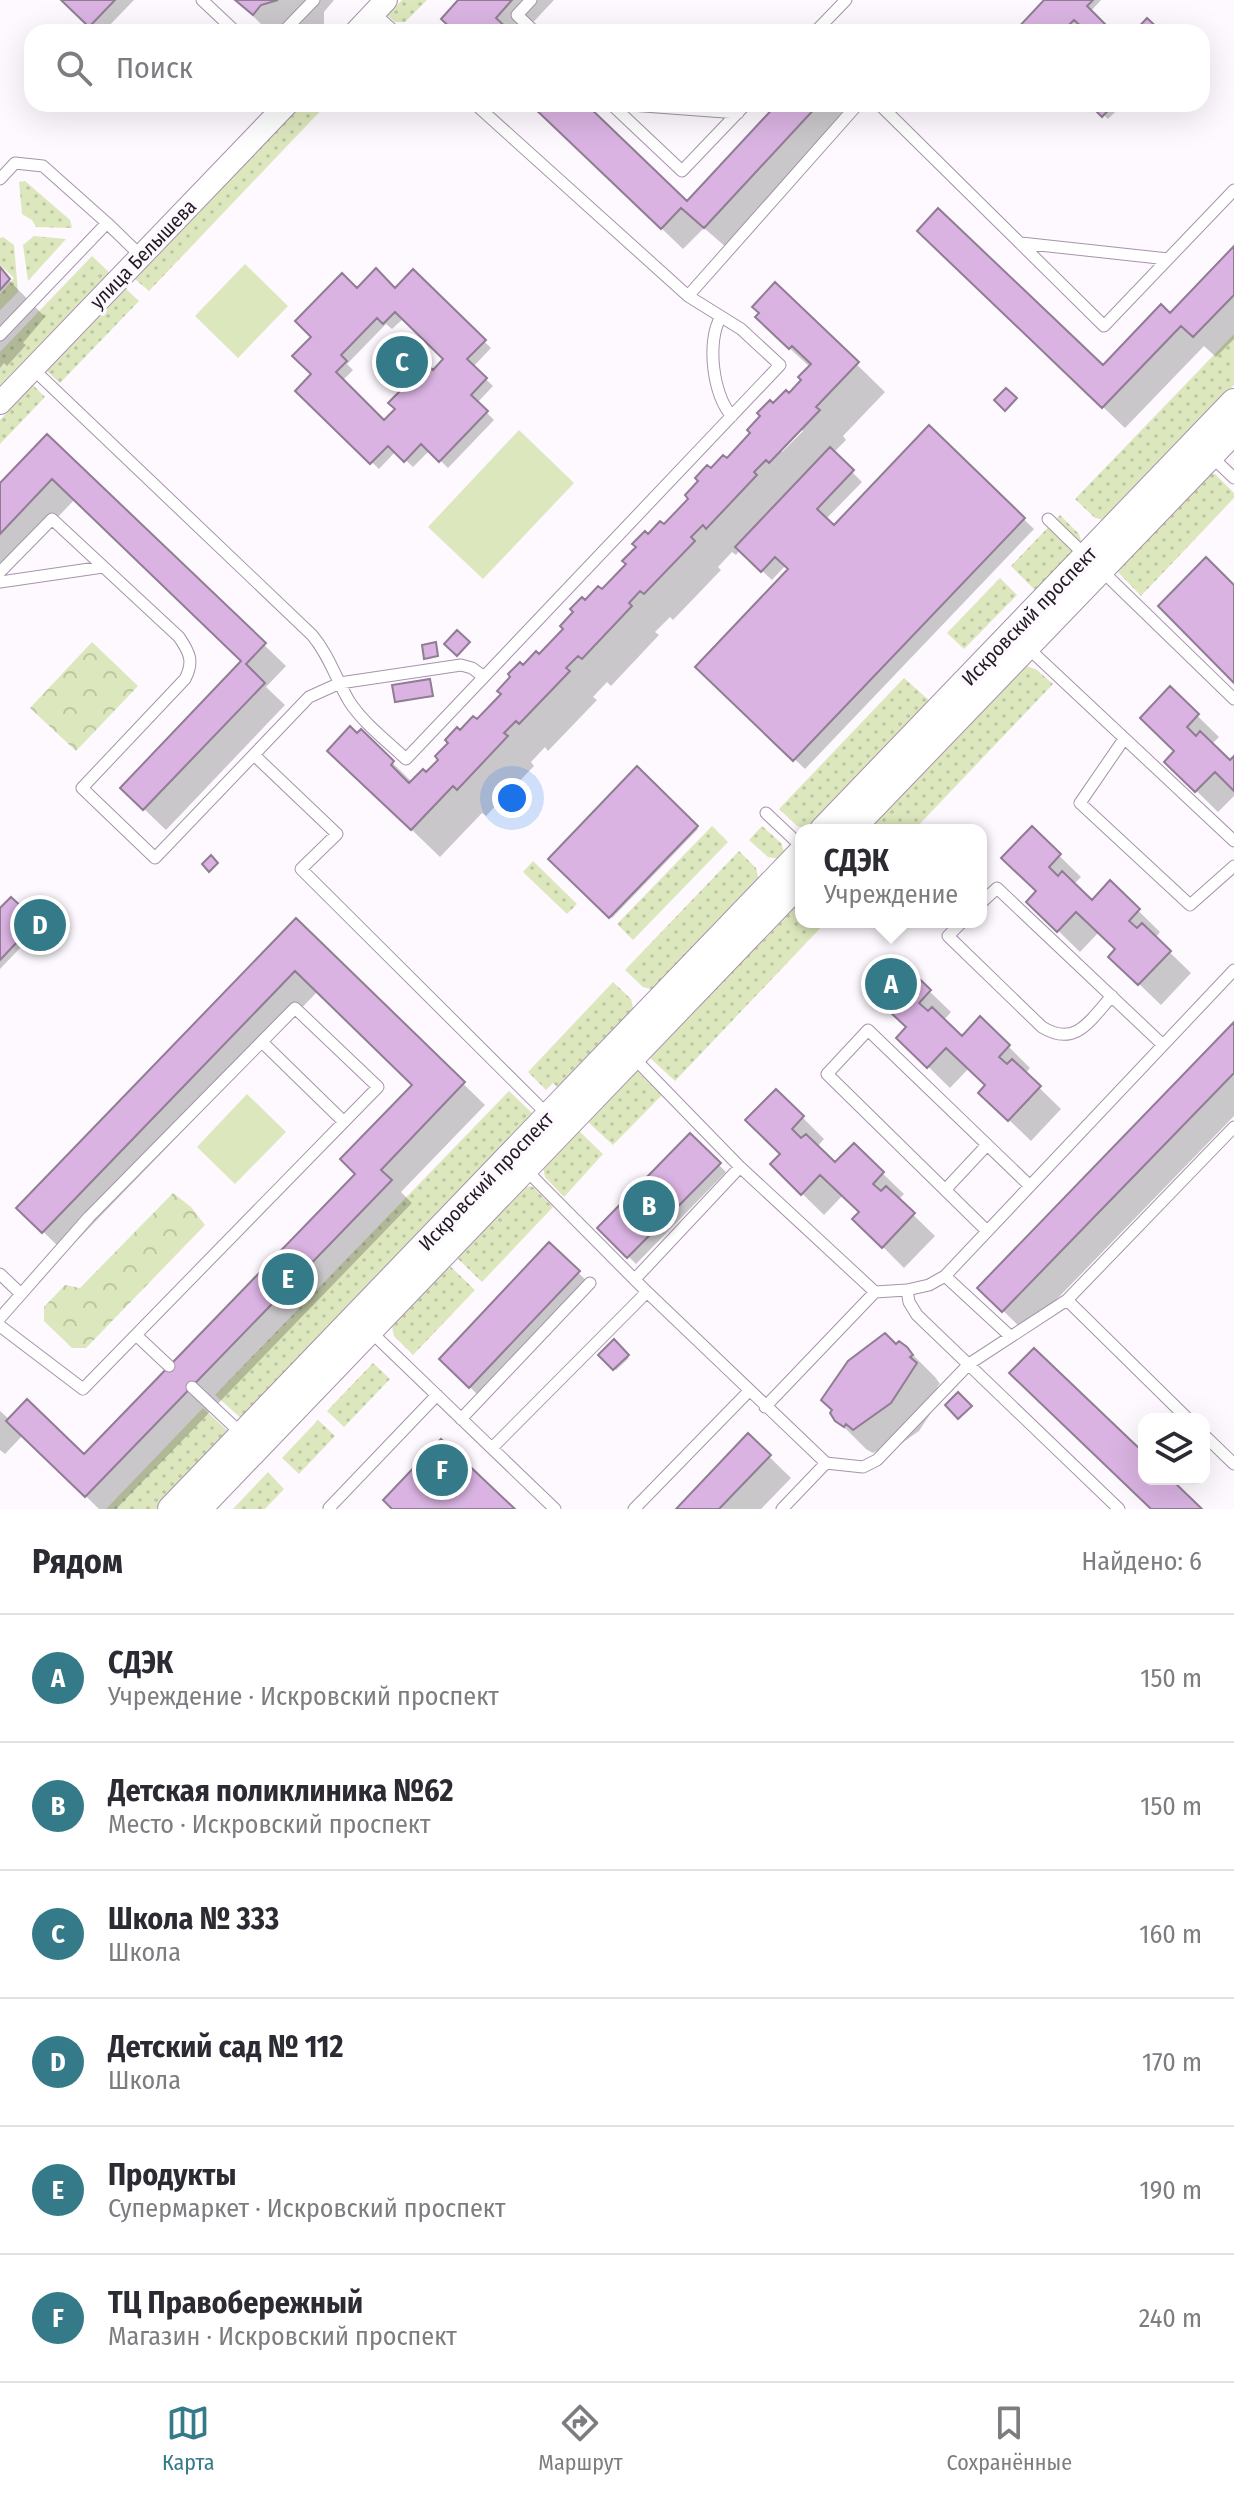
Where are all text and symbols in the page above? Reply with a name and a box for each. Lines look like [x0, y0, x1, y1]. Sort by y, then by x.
search box [24, 24, 1210, 112]
icon: search [52, 46, 96, 90]
text: Поиск [116, 50, 193, 86]
street label: улица Белышева [85, 194, 201, 314]
pin: C [376, 332, 428, 392]
street label: Искровский проспект [957, 541, 1102, 690]
your location [492, 778, 532, 818]
popup [795, 824, 987, 928]
text: СДЭК [824, 843, 889, 879]
text: Учреждение [824, 879, 958, 910]
pin: D [14, 895, 66, 955]
pin: A [865, 954, 917, 1014]
street label: Искровский проспект [414, 1106, 559, 1255]
pin: B [623, 1176, 675, 1236]
pin: E [262, 1249, 314, 1309]
map controls [1138, 1413, 1210, 1485]
button: layers [1138, 1413, 1210, 1485]
pin: F [416, 1440, 468, 1500]
text: Рядом [32, 1541, 123, 1582]
text: Найдено: 6 [1082, 1546, 1202, 1577]
text: СДЭК [108, 1645, 173, 1681]
text: A [51, 1663, 65, 1694]
text: 150 m [1140, 1663, 1202, 1694]
text: Учреждение · Искровский проспект [108, 1681, 499, 1712]
text: Детская поликлиника №62 [108, 1773, 453, 1809]
text: B [51, 1791, 65, 1822]
text: 150 m [1140, 1791, 1202, 1822]
text: Место · Искровский проспект [108, 1809, 431, 1840]
text: Школа № 333 [108, 1901, 279, 1937]
text: C [51, 1919, 65, 1950]
text: 160 m [1139, 1919, 1202, 1950]
text: Школа [108, 1937, 181, 1968]
text: Детский сад № 112 [108, 2029, 343, 2065]
text: D [50, 2047, 66, 2078]
text: 170 m [1142, 2047, 1202, 2078]
text: Школа [108, 2065, 181, 2096]
text: Продукты [108, 2157, 236, 2193]
text: E [52, 2175, 64, 2206]
text: 190 m [1140, 2175, 1202, 2206]
text: Супермаркет · Искровский проспект [108, 2193, 506, 2224]
text: ТЦ Правобережный [108, 2285, 363, 2321]
text: F [52, 2303, 64, 2334]
text: 240 m [1139, 2303, 1202, 2334]
text: Магазин · Искровский проспект [108, 2321, 457, 2352]
tab: Карта [162, 2401, 214, 2476]
tab: Маршрут [538, 2401, 623, 2476]
tab: Сохранённые [946, 2401, 1072, 2476]

